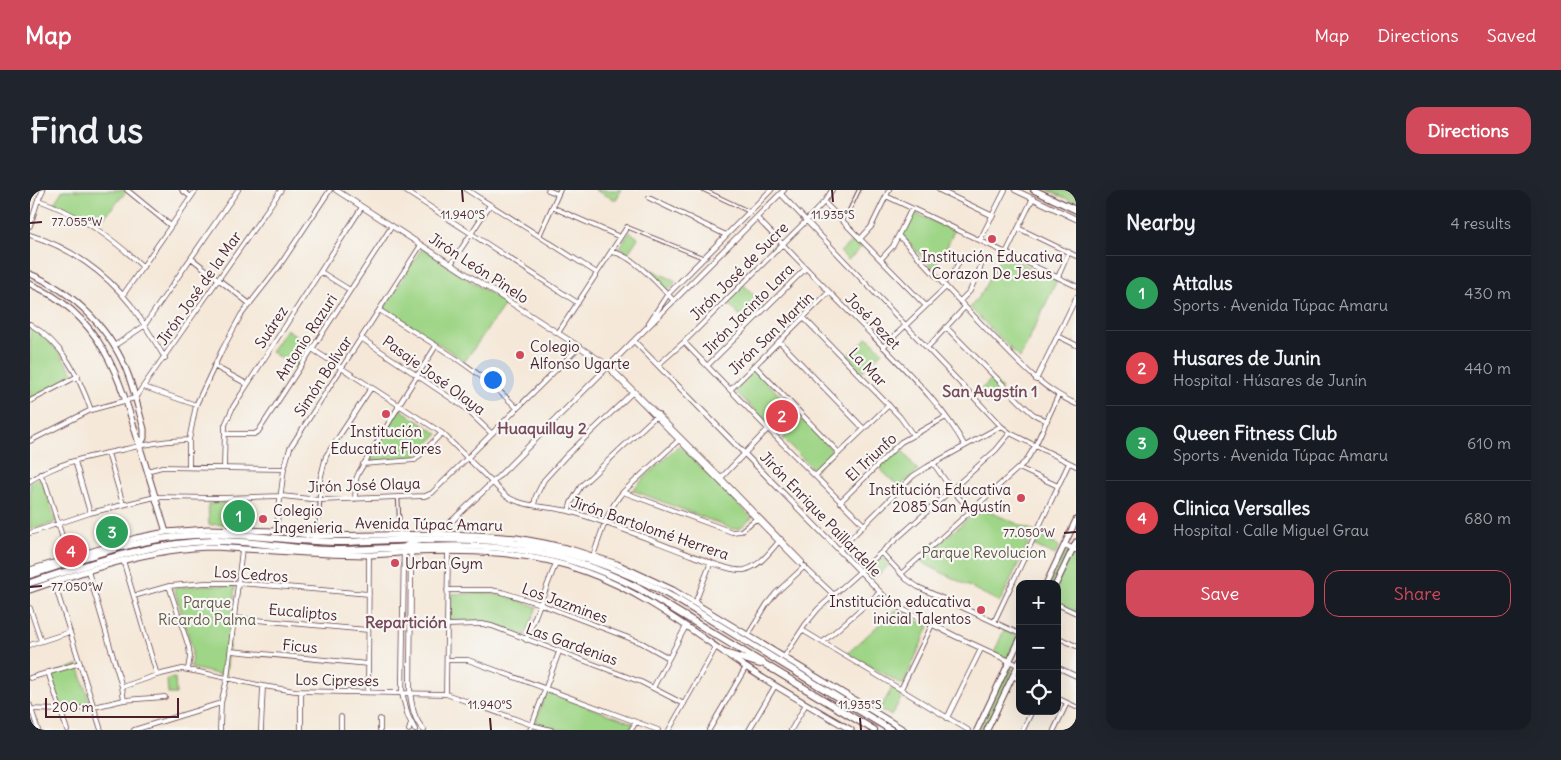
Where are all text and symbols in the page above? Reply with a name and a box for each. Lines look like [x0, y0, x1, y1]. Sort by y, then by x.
text: Map [25, 20, 72, 50]
text: Map [1314, 24, 1349, 47]
text: Directions [1377, 24, 1459, 47]
text: Saved [1487, 24, 1536, 47]
button: Directions [1406, 107, 1531, 154]
text: Find us [30, 108, 143, 152]
text: 11.940°S [441, 207, 486, 222]
text: 11.935°S [811, 207, 855, 222]
text: Nearby [1126, 209, 1196, 236]
text: 4 results [1450, 213, 1511, 233]
text: 77.055°W [52, 214, 103, 229]
street label: Jirón José de Sucre [686, 218, 792, 324]
street label: Jirón José de la Mar [153, 227, 245, 349]
street label: Jirón León Pinelo [426, 229, 532, 307]
marker: Institución Educativa Corazon De Jesus [986, 233, 998, 245]
place label: Institución Educativa Corazon De Jesus [921, 247, 1063, 283]
street label: Jirón Jacinto Lara [698, 259, 798, 359]
text: Attalus [1173, 271, 1233, 295]
text: 1 [1139, 283, 1145, 303]
text: 430 m [1464, 283, 1511, 303]
street label: Jirón San Martín [725, 287, 818, 378]
street label: José Pezet [841, 289, 905, 353]
street label: Antonio Razuri [271, 290, 341, 384]
text: Sports · Avenida Túpac Amaru [1173, 295, 1388, 315]
street label: Suárez [250, 302, 292, 352]
street label: Pasaje José Olaya [379, 331, 490, 419]
street label: Simón Bolívar [290, 332, 356, 420]
place label: Colegio Alfonso Ugarte [530, 337, 630, 373]
street label: La Mar [845, 344, 891, 390]
text: Husares de Junin [1173, 346, 1321, 370]
marker: Colegio Alfonso Ugarte [514, 349, 526, 361]
text: 2 [1138, 358, 1146, 378]
text: 440 m [1464, 358, 1511, 378]
your location [480, 367, 506, 393]
text: Hospital · Húsares de Junín [1173, 370, 1367, 390]
district label: San Augstín 1 [942, 381, 1038, 402]
pin: 2 [766, 397, 798, 435]
marker: Institución Educativa Flores [380, 408, 392, 420]
district label: Huaquillay 2 [497, 418, 587, 439]
text: Queen Fitness Club [1173, 421, 1337, 445]
place label: Institución Educativa Flores [331, 422, 442, 458]
street label: El Triunfo [842, 429, 900, 485]
text: 3 [1137, 433, 1147, 453]
text: 610 m [1467, 433, 1511, 453]
text: Sports · Avenida Túpac Amaru [1173, 445, 1388, 465]
street label: Jirón Enrique Paillardelle [756, 447, 886, 581]
street label: Jirón José Olaya [307, 474, 421, 496]
place label: Institución Educativa 2085 San Agustín [869, 480, 1011, 516]
street label: Jirón Bartolomé Herrera [569, 492, 732, 564]
marker: Institución Educativa 2085 San Agustín [1015, 492, 1027, 504]
text: Clinica Versalles [1173, 496, 1310, 520]
pin: 1 [223, 497, 255, 535]
place label: Colegio Ingenieria [273, 501, 343, 537]
text: 4 [1137, 508, 1147, 528]
text: 680 m [1464, 508, 1511, 528]
pin: 3 [96, 513, 128, 551]
marker: Colegio Ingenieria [257, 513, 269, 525]
street label: Avenida Túpac Amaru [355, 513, 503, 535]
text: Hospital · Calle Miguel Grau [1173, 520, 1369, 540]
text: 77.050°W [1003, 525, 1055, 540]
pin: 4 [55, 532, 87, 570]
park label: Parque Revolucion [922, 543, 1047, 562]
place label: Urban Gym [405, 554, 483, 573]
marker: Urban Gym [389, 557, 401, 569]
street label: Los Cedros [213, 562, 289, 586]
button: Save [1126, 570, 1314, 617]
button: Share [1324, 570, 1511, 617]
text: 77.050°W [51, 579, 103, 594]
street label: Los Jazmines [519, 579, 611, 627]
map controls [1016, 580, 1061, 715]
button: + [1016, 580, 1061, 625]
place label: Institución educativa inicial Talentos [829, 592, 971, 628]
park label: Parque Ricardo Palma [158, 593, 256, 629]
street label: Eucaliptos [268, 600, 338, 624]
marker: Institución educativa inicial Talentos [975, 604, 987, 616]
district label: Repartición [365, 612, 447, 633]
street label: Las Gardenias [523, 619, 621, 670]
button: − [1016, 625, 1061, 670]
street label: Ficus [282, 635, 318, 657]
street label: Los Cipreses [295, 670, 379, 690]
button: locate [1016, 670, 1061, 715]
scale bar [45, 695, 179, 718]
text: 11.940°S [468, 697, 513, 712]
text: 11.935°S [838, 697, 882, 712]
text: 200 m [52, 698, 94, 716]

